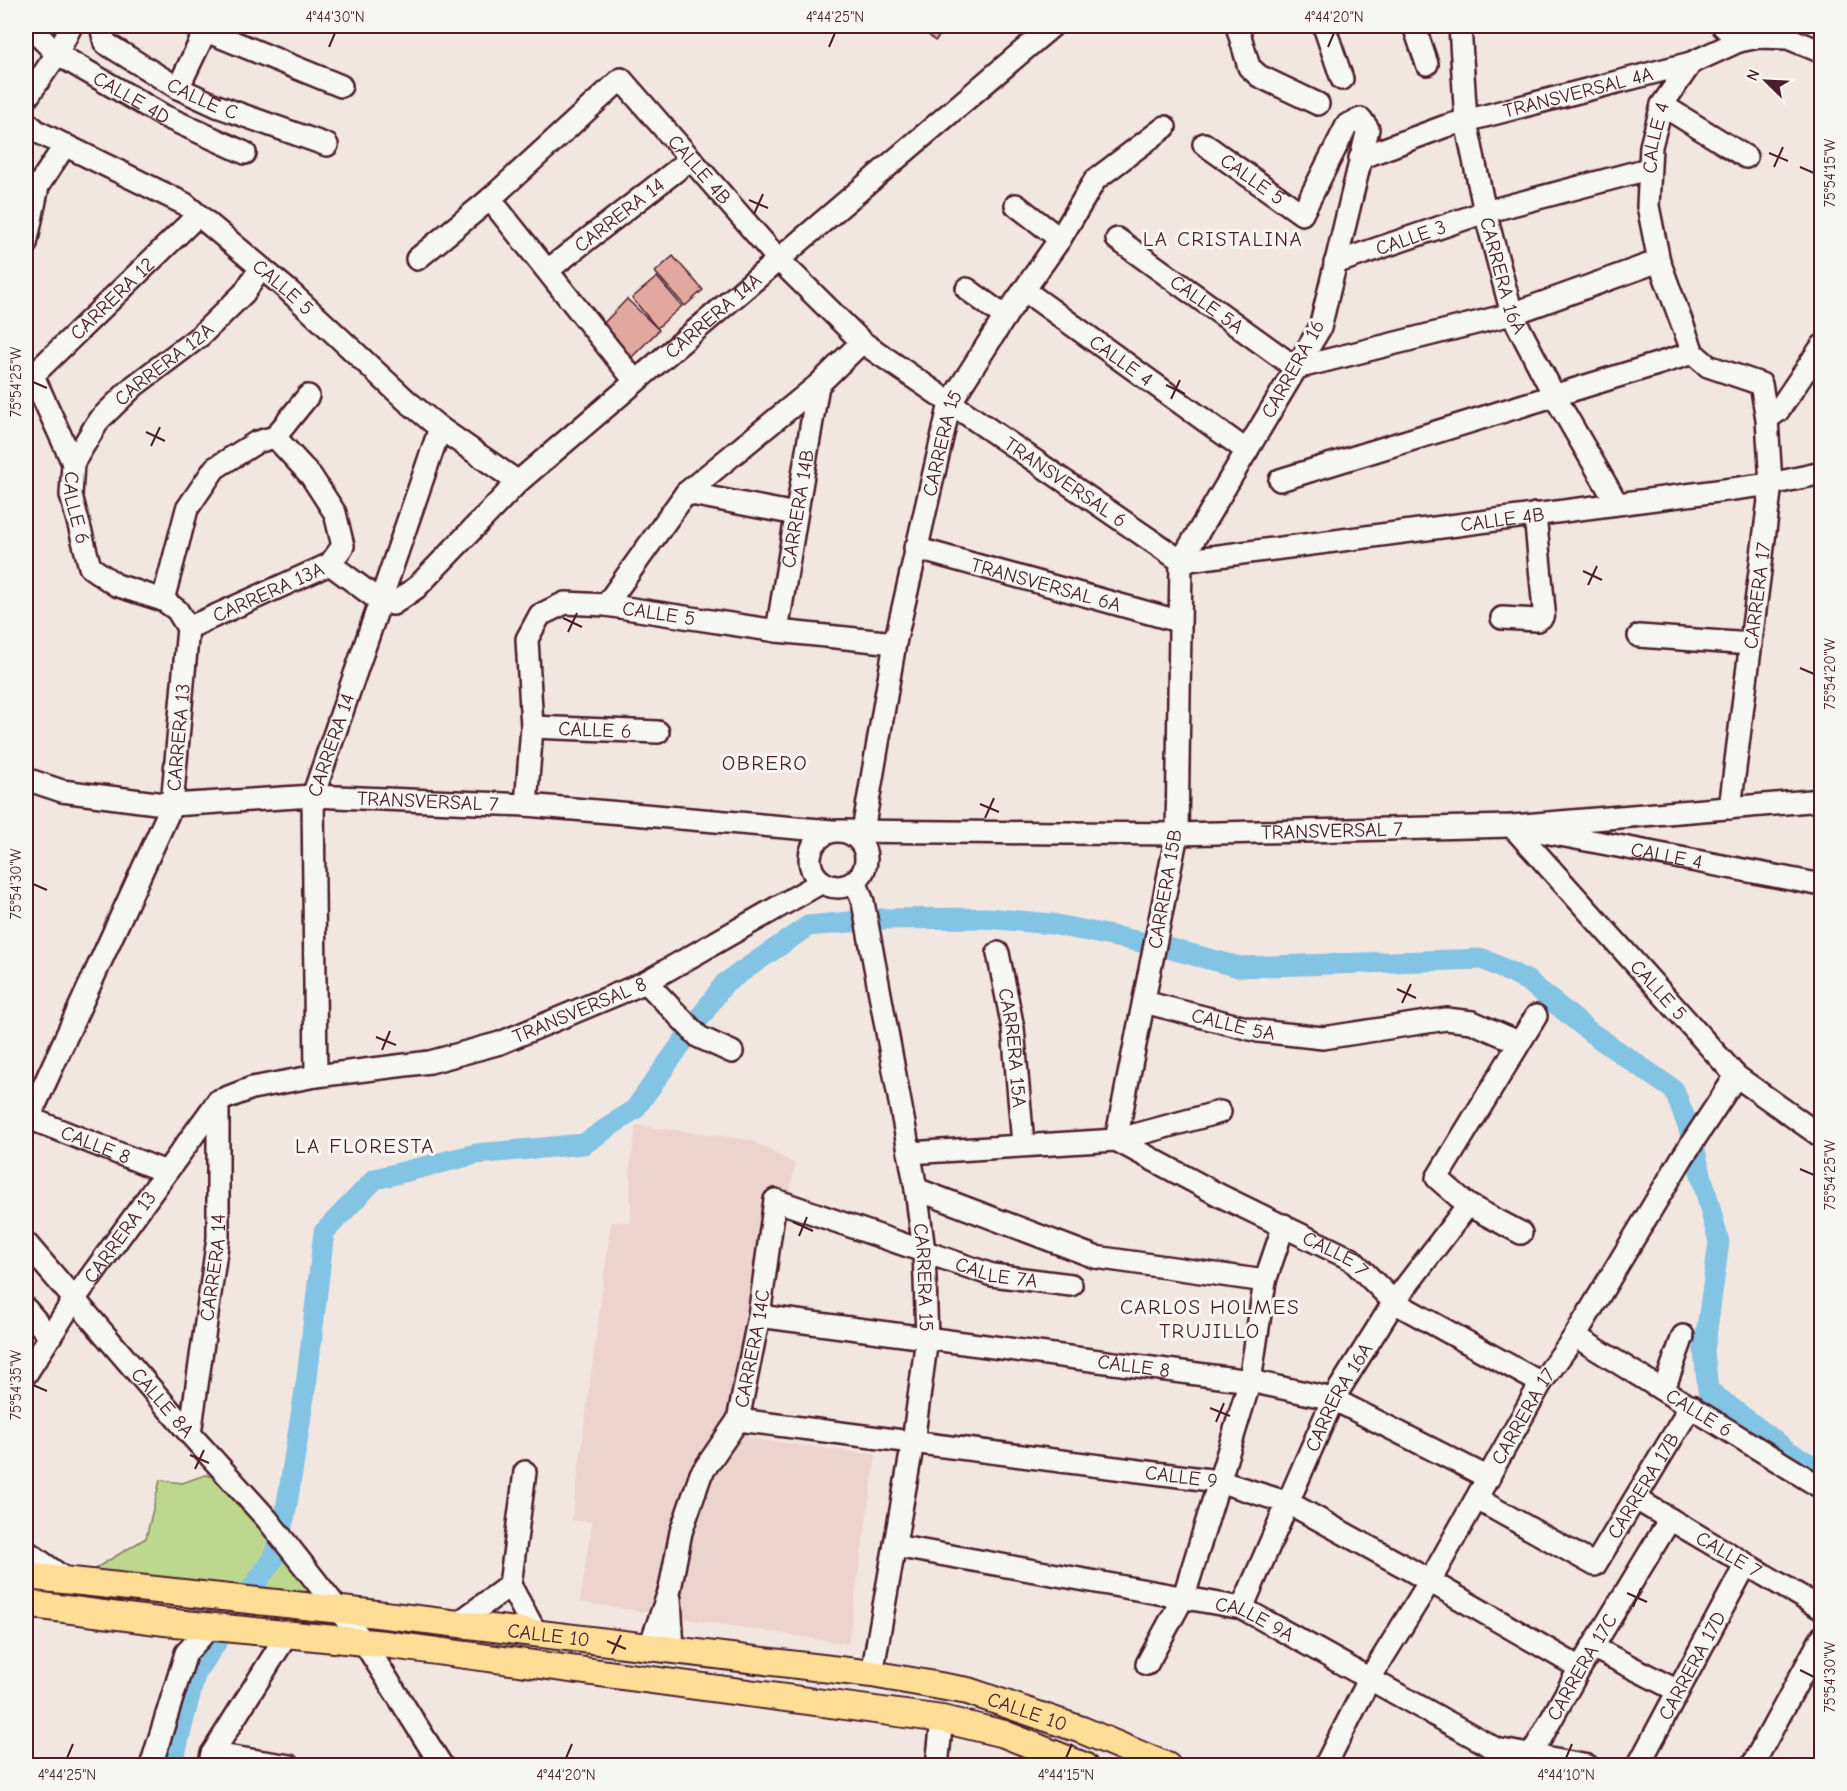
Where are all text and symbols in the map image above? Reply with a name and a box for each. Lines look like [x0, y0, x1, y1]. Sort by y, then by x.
text: 4°44'30"N [305, 8, 365, 26]
text: 4°44'25"N [806, 8, 864, 26]
text: 4°44'20"N [1304, 8, 1364, 26]
north arrow [1736, 51, 1796, 111]
street label: TRANSVERSAL 4A [1501, 62, 1656, 122]
street label: CALLE 4D [89, 66, 174, 129]
text: N [1743, 67, 1764, 84]
street label: CALLE C [163, 73, 241, 124]
street label: CALLE 4 [1638, 100, 1674, 174]
street label: CALLE 4B [663, 130, 736, 209]
text: 75°54'15"W [1821, 139, 1839, 207]
street label: CALLE 5 [1216, 148, 1289, 210]
street label: CARRERA 14 [570, 173, 669, 257]
street label: CARRERA 16A [1475, 214, 1532, 338]
street label: CALLE 3 [1373, 215, 1449, 260]
district label: LA CRISTALINA [1143, 227, 1303, 251]
street label: CARRERA 12 [65, 252, 159, 344]
street label: CALLE 5 [248, 254, 319, 320]
street label: CARRERA 14A [660, 268, 766, 363]
street label: CALLE 5A [1166, 270, 1249, 338]
street label: CARRERA 16 [1257, 316, 1329, 422]
street label: CARRERA 12A [109, 318, 218, 410]
street label: CALLE 4 [1085, 330, 1157, 391]
text: 75°54'25"W [7, 347, 25, 417]
street label: CARRERA 15 [917, 385, 967, 498]
street label: TRANSVERSAL 6 [1000, 432, 1131, 532]
street label: CARRERA 14B [776, 448, 819, 570]
street label: CALLE 6 [59, 471, 95, 546]
street label: CALLE 4B [1459, 502, 1546, 536]
street label: CARRERA 17 [1739, 540, 1775, 650]
street label: TRANSVERSAL 6A [968, 553, 1124, 616]
street label: CARRERA 13A [209, 557, 328, 627]
street label: CALLE 5 [621, 596, 697, 630]
text: 75°54'20"W [1821, 638, 1839, 710]
street label: CARRERA 13 [162, 683, 194, 792]
street label: CARRERA 14 [302, 690, 359, 800]
street label: CALLE 6 [558, 717, 632, 742]
district label: OBRERO [722, 751, 808, 775]
street label: TRANSVERSAL 7 [356, 786, 500, 815]
street label: TRANSVERSAL 7 [1261, 817, 1404, 843]
street label: CARRERA 15B [1143, 827, 1187, 951]
street label: CALLE 4 [1629, 837, 1704, 873]
text: 75°54'30"W [7, 848, 25, 920]
street label: CALLE 5 [1626, 955, 1692, 1025]
street label: TRANSVERSAL 8 [509, 972, 650, 1048]
street label: CARRERA 15A [994, 986, 1031, 1109]
street label: CALLE 5A [1189, 1003, 1276, 1044]
street label: CALLE 8 [58, 1120, 134, 1168]
district label: LA FLORESTA [295, 1134, 435, 1158]
text: 75°54'25"W [1821, 1140, 1839, 1210]
street label: CARRERA 13 [78, 1186, 161, 1287]
street label: CARRERA 14 [195, 1214, 230, 1323]
street label: CARRERA 15 [909, 1222, 938, 1332]
street label: CALLE 7 [1299, 1226, 1374, 1282]
street label: CALLE 7A [952, 1252, 1039, 1292]
street label: CARRERA 14C [729, 1288, 774, 1410]
district label: CARLOS HOLMES TRUJILLO [1120, 1295, 1300, 1343]
street label: CARRERA 16A [1300, 1338, 1377, 1455]
street label: CALLE 8 [1096, 1349, 1171, 1382]
text: 75°54'35"W [7, 1350, 25, 1420]
street label: CALLE 8A [127, 1363, 199, 1442]
street label: CARRERA 17 [1486, 1363, 1560, 1469]
street label: CALLE 6 [1662, 1383, 1737, 1442]
street label: CARRERA 17B [1602, 1428, 1684, 1543]
street label: CALLE 9 [1144, 1460, 1219, 1492]
street label: CALLE 7 [1692, 1526, 1766, 1583]
street label: CALLE 9A [1213, 1592, 1299, 1646]
street label: CARRERA 17D [1653, 1607, 1730, 1724]
street label: CARRERA 17C [1542, 1610, 1622, 1725]
street label: CALLE 10 [506, 1618, 591, 1651]
text: 75°54'30"W [1821, 1641, 1839, 1713]
street label: CALLE 10 [985, 1687, 1070, 1736]
text: 4°44'25"N [38, 1766, 96, 1784]
text: 4°44'20"N [536, 1766, 596, 1784]
text: 4°44'15"N [1038, 1766, 1094, 1784]
text: 4°44'10"N [1537, 1766, 1595, 1784]

